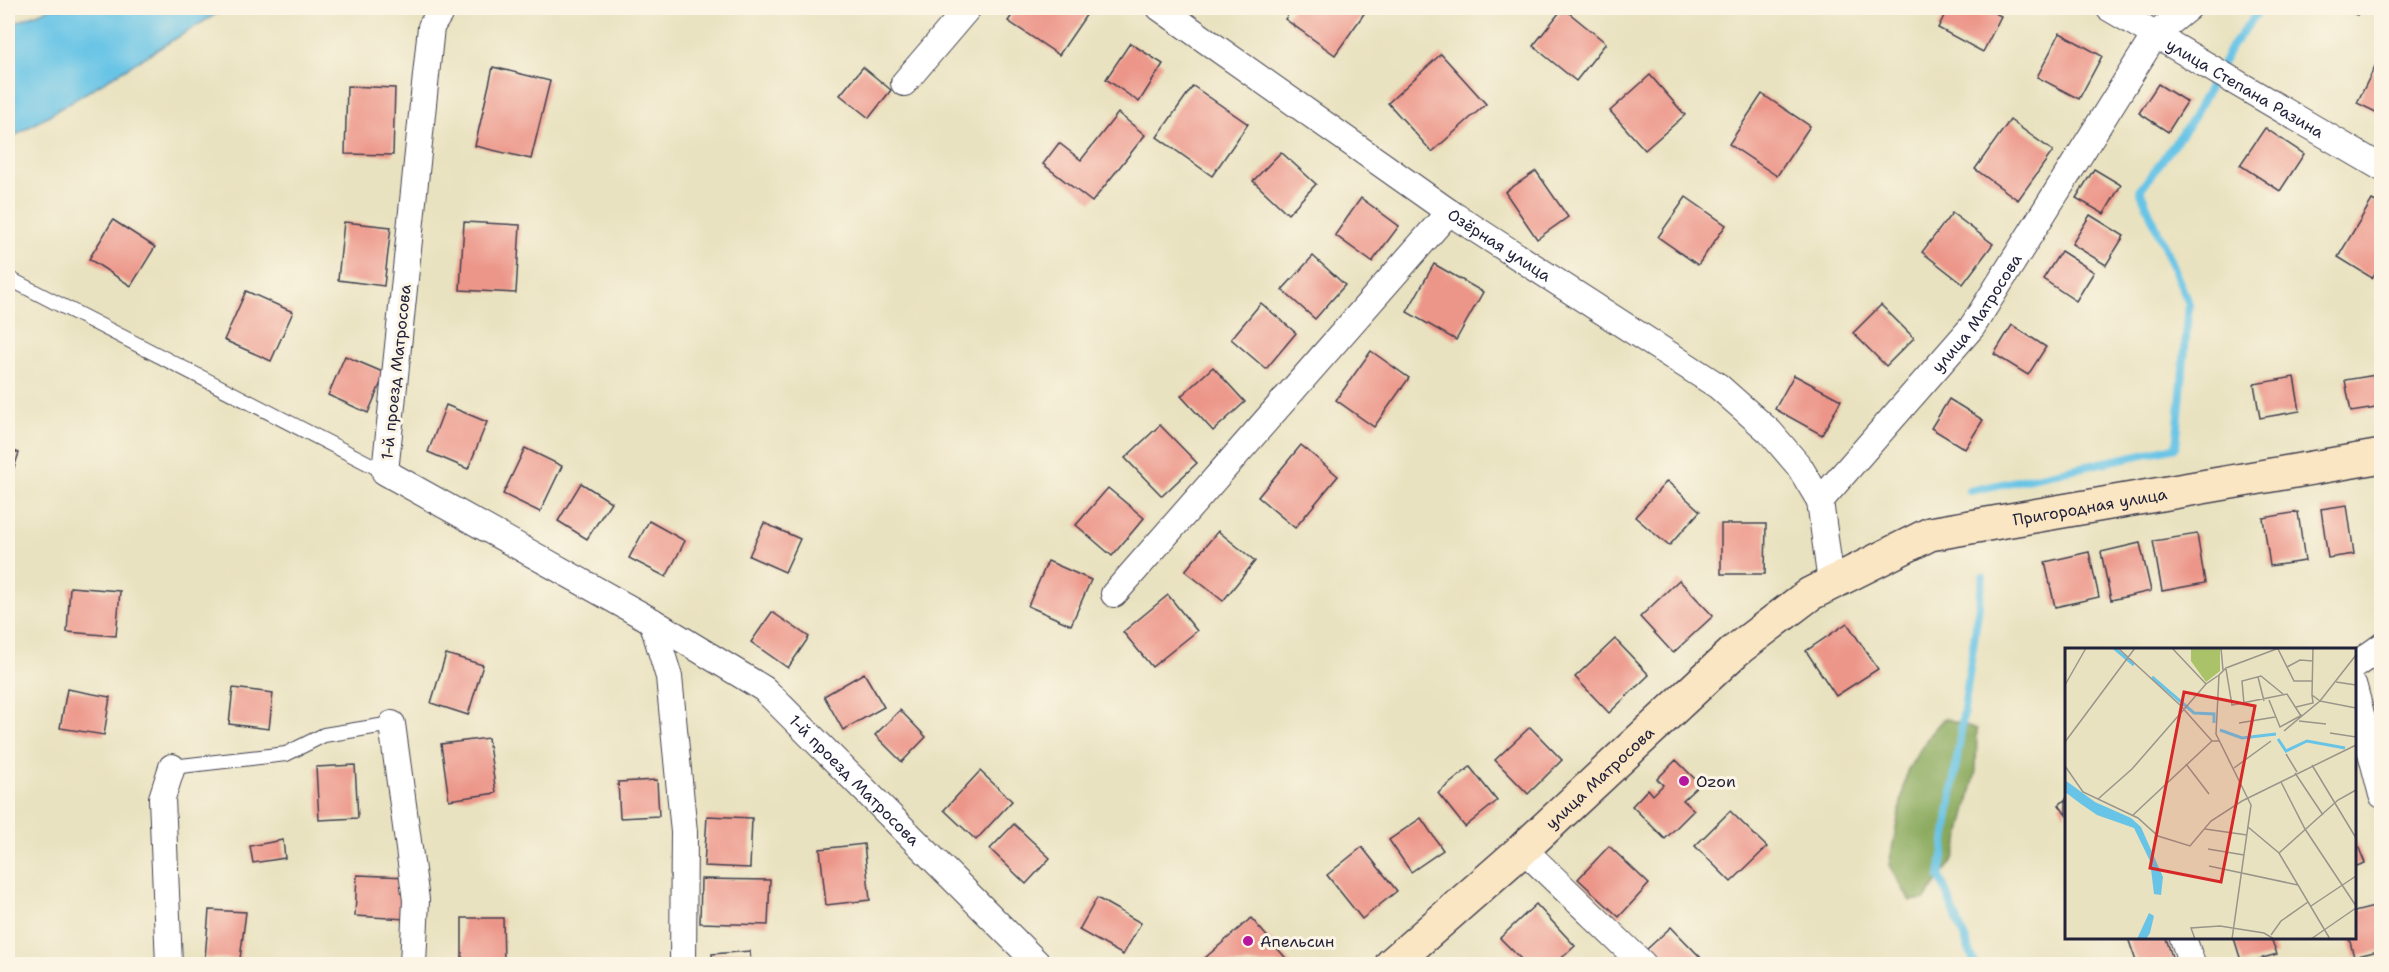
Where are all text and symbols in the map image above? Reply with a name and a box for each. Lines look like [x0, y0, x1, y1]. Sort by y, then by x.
street label: улица Степана Разина [2163, 33, 2328, 142]
street label: Озёрная улица [1444, 204, 1555, 286]
street label: улица Матросова [1927, 249, 2026, 376]
street label: 1-й проезд Матросова [376, 283, 416, 461]
street label: Пригородная улица [2011, 483, 2169, 530]
inset map [2065, 648, 2356, 939]
street label: 1-й проезд Матросова [785, 710, 924, 850]
street label: улица Матросова [1541, 722, 1658, 833]
place label: Ozon [1696, 771, 1736, 792]
marker: Ozon [1677, 774, 1691, 788]
place label: Апельсин [1260, 931, 1334, 952]
marker: Апельсин [1241, 934, 1255, 948]

